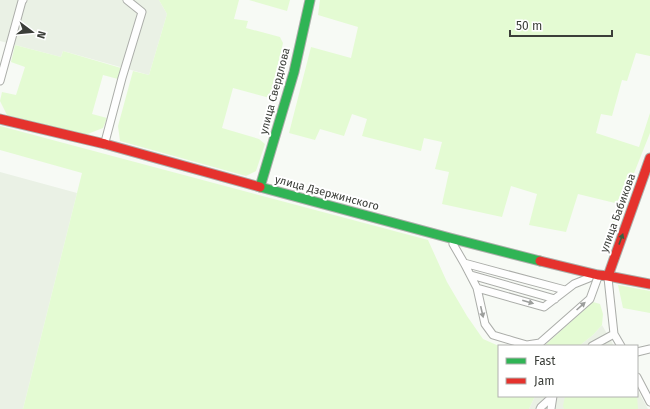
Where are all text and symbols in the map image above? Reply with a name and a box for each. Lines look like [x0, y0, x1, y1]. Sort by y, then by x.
north arrow [12, 12, 52, 52]
scale bar [510, 12, 612, 38]
text: 50 m [516, 19, 542, 33]
text: N [34, 29, 48, 40]
street label: улица Свердлова [257, 46, 293, 136]
street label: улица Бабикова [598, 172, 638, 254]
street label: улица Дзержинского [273, 173, 381, 213]
one-way arrow [618, 233, 624, 245]
one-way arrow [522, 300, 534, 306]
one-way arrow [576, 302, 586, 311]
one-way arrow [480, 306, 486, 318]
legend [498, 345, 638, 397]
text: Fast [534, 354, 556, 368]
text: Jam [534, 374, 554, 388]

